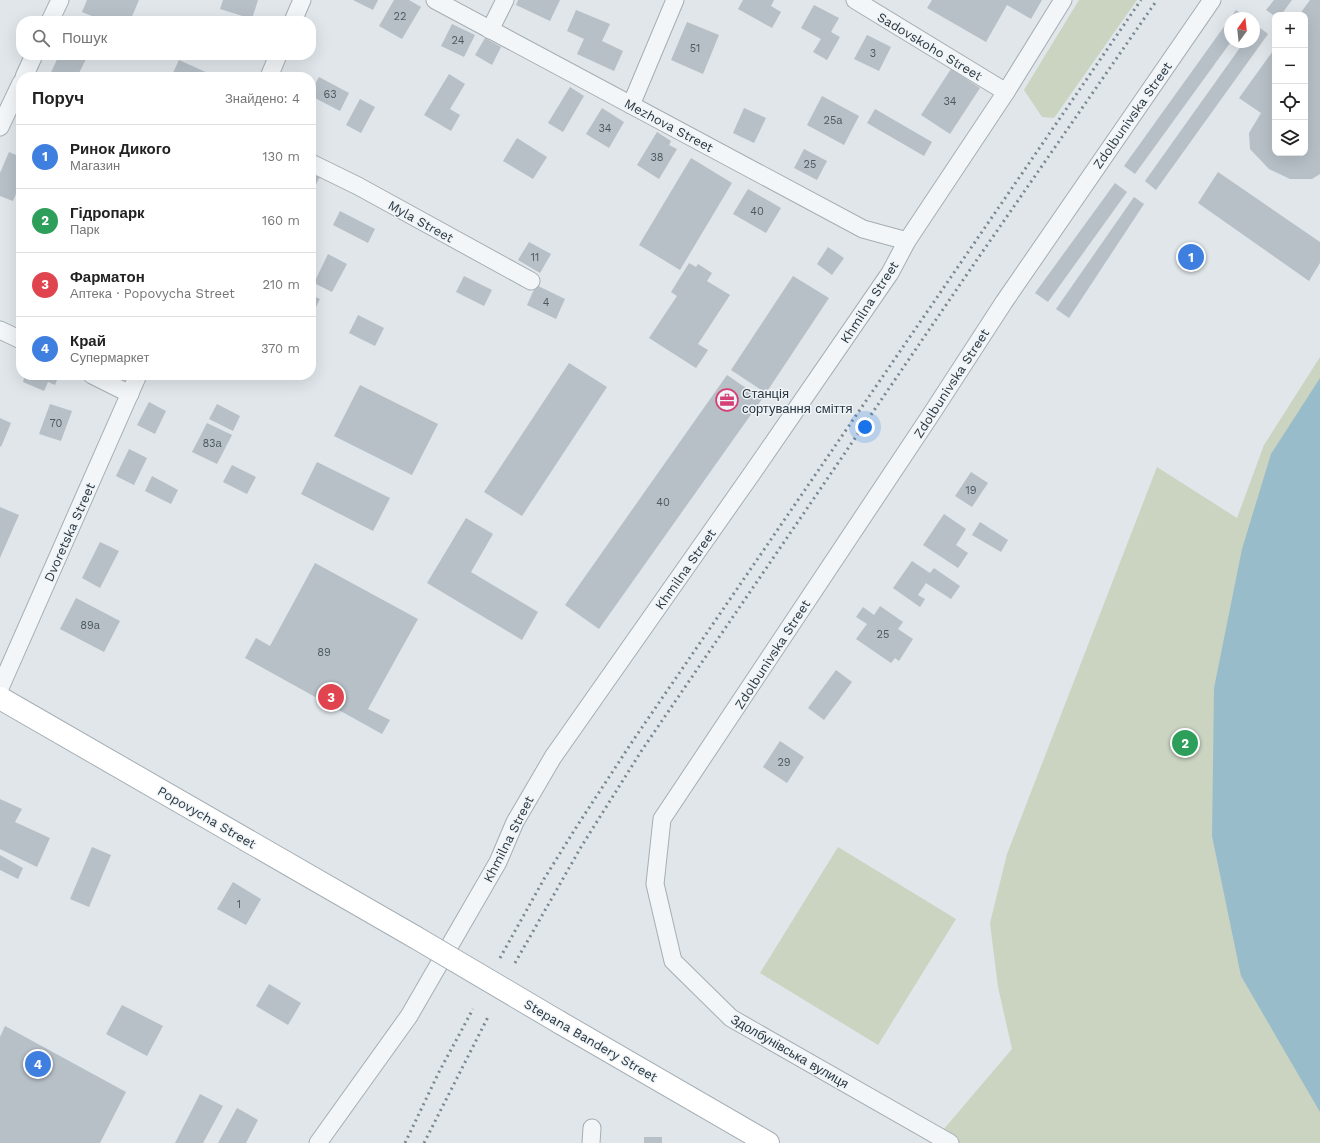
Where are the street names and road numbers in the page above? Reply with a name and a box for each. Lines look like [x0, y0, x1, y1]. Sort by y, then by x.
street label: Sadovskoho Street [875, 9, 985, 84]
street label: Zdolbunivska Street [1090, 59, 1175, 172]
street label: Mezhova Street [622, 96, 716, 155]
street label: Myla Street [385, 197, 457, 246]
street label: Khmilna Street [837, 258, 902, 346]
street label: Zdolbunivska Street [911, 326, 993, 441]
street label: Dvoretska Street [41, 480, 98, 584]
street label: Khmilna Street [652, 526, 719, 613]
street label: Zdolbunivska Street [732, 597, 814, 712]
street label: Popovycha Street [155, 783, 259, 852]
street label: Khmilna Street [480, 793, 537, 885]
street label: Stepana Bandery Street [522, 996, 660, 1085]
street label: Здолбунівська вулиця [728, 1012, 851, 1091]

